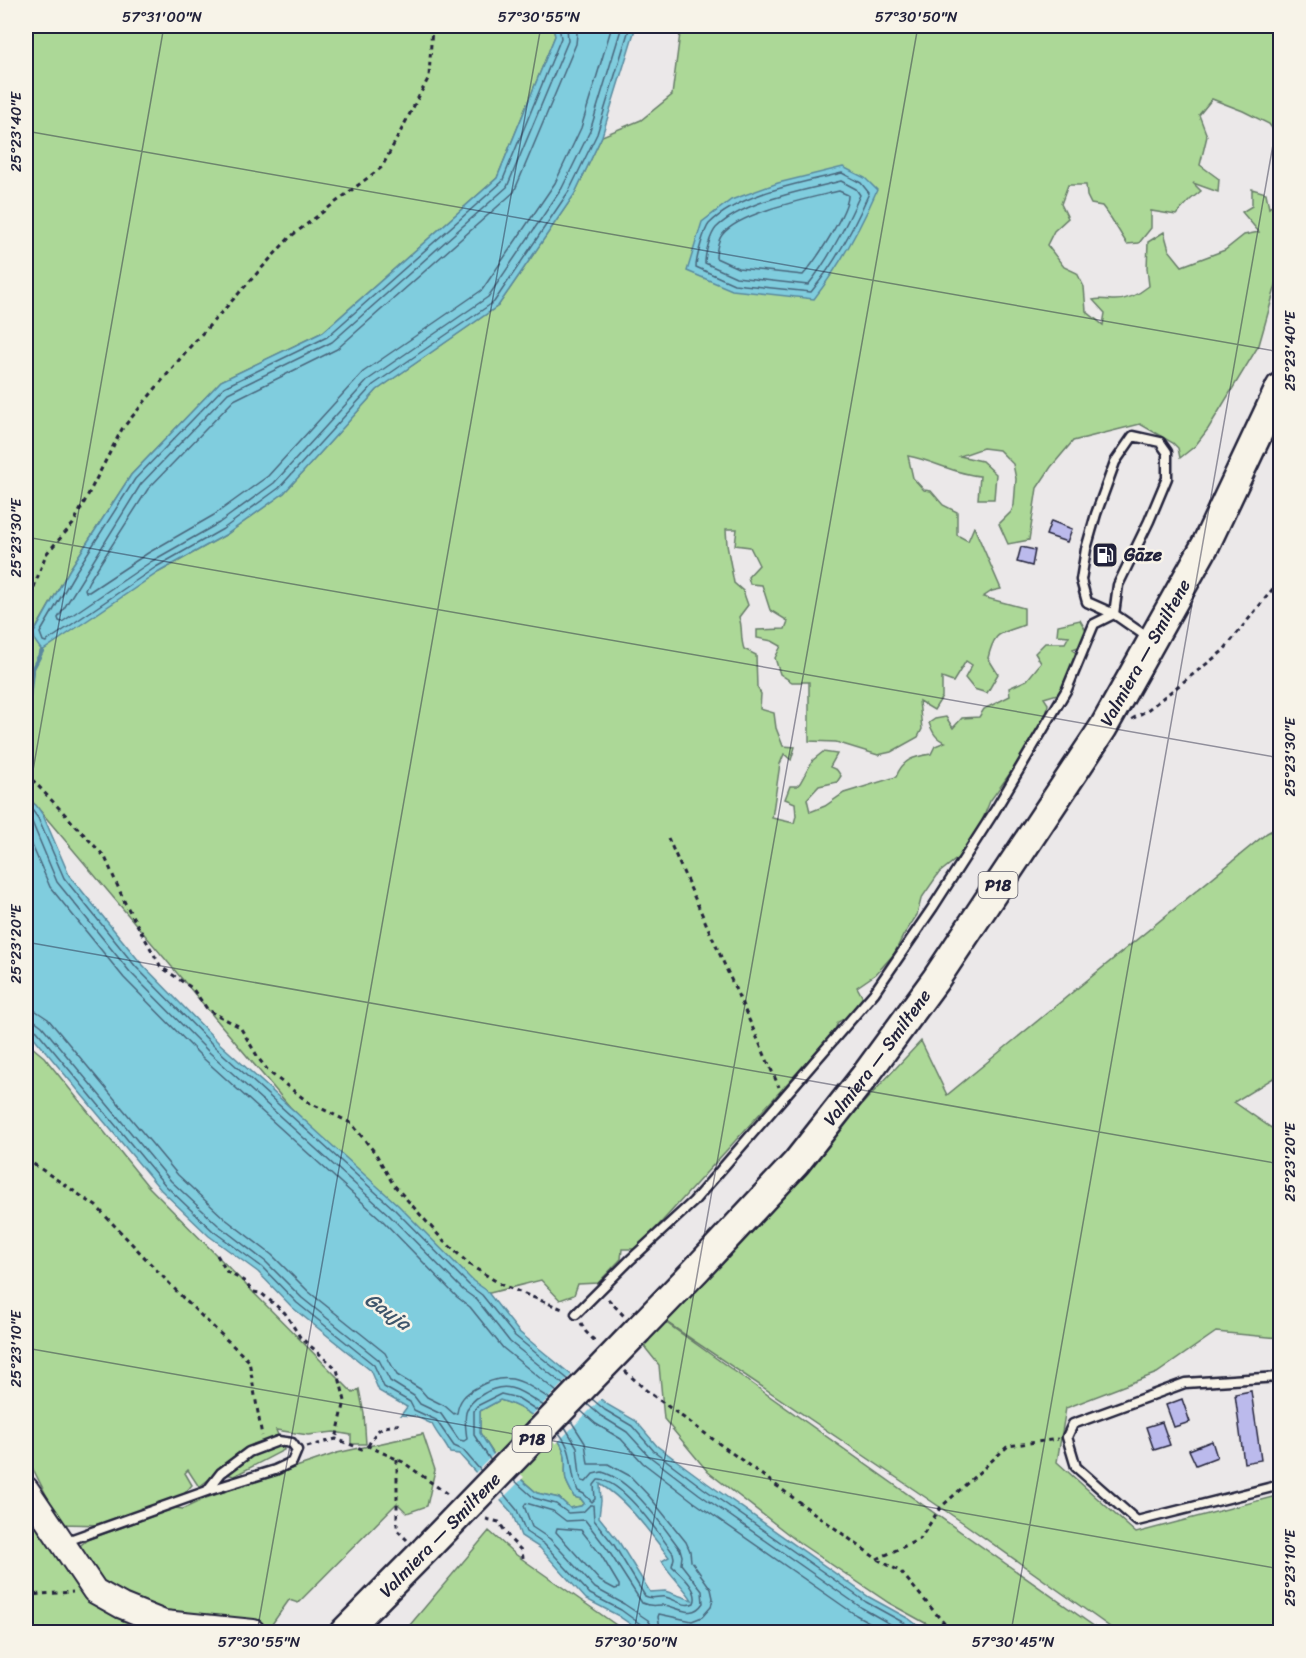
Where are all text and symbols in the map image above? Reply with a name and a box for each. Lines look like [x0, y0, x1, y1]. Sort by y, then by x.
text: 57°31'00"N [122, 4, 203, 30]
text: 57°30'55"N [498, 4, 581, 30]
text: 57°30'50"N [875, 4, 958, 30]
text: 25°23'40"E [3, 90, 29, 172]
text: 25°23'40"E [1277, 309, 1303, 391]
text: 25°23'30"E [3, 497, 29, 577]
place label: Gāze [1123, 539, 1163, 571]
fuel station icon: Gāze [1090, 540, 1120, 570]
street label: Valmiera — Smiltene [1091, 573, 1199, 732]
text: 25°23'30"E [1277, 716, 1303, 796]
road number: P18 [978, 872, 1018, 898]
text: 25°23'20"E [3, 903, 29, 984]
street label: Valmiera — Smiltene [815, 982, 940, 1133]
text: 25°23'20"E [1277, 1121, 1303, 1202]
water label: Gauja [357, 1283, 420, 1341]
text: 25°23'10"E [3, 1309, 29, 1388]
road number: P18 [512, 1426, 552, 1452]
street label: Valmiera — Smiltene [371, 1465, 509, 1605]
text: 25°23'10"E [1277, 1528, 1303, 1607]
text: 57°30'55"N [218, 1629, 301, 1655]
text: 57°30'50"N [595, 1629, 678, 1655]
text: 57°30'45"N [972, 1629, 1055, 1655]

